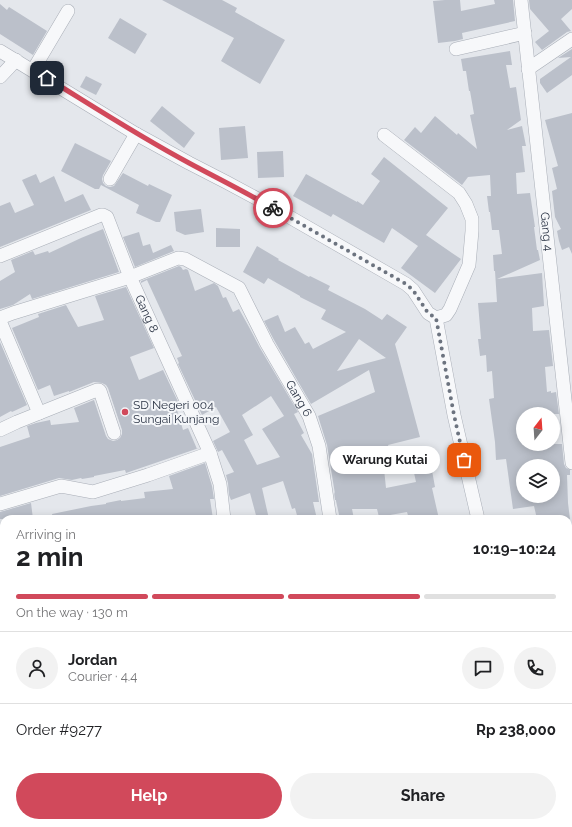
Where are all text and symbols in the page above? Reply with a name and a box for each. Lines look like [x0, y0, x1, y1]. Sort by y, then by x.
pin [30, 61, 64, 95]
icon: home [36, 67, 58, 89]
courier [253, 188, 293, 228]
icon: bike [262, 197, 284, 219]
street label: Gang 4 [537, 211, 556, 252]
street label: Gang 8 [132, 293, 161, 335]
street label: Gang 6 [283, 378, 315, 419]
place label: SD Negeri 004 Sungai Kunjang [133, 398, 219, 426]
marker: SD Negeri 004 Sungai Kunjang [120, 407, 130, 417]
north arrow [516, 407, 560, 451]
map controls [516, 407, 560, 503]
pin [447, 443, 481, 477]
callout: Warung Kutai [330, 446, 440, 474]
icon: bag [453, 449, 475, 471]
text: Warung Kutai [343, 452, 427, 467]
button: layers [516, 459, 560, 503]
text: Arriving in [16, 527, 76, 542]
text: 10:19–10:24 [473, 540, 556, 558]
text: 2 min [16, 542, 83, 572]
text: On the way · 130 m [16, 605, 128, 620]
button: person [16, 647, 58, 689]
button: chat [462, 647, 504, 689]
button: phone [514, 647, 556, 689]
text: Jordan [68, 651, 117, 669]
text: Courier · 4.4 [68, 669, 137, 684]
text: Order #9277 [16, 721, 102, 739]
text: Rp 238,000 [476, 721, 556, 739]
button: Help [16, 773, 282, 819]
button: Share [290, 773, 556, 819]

